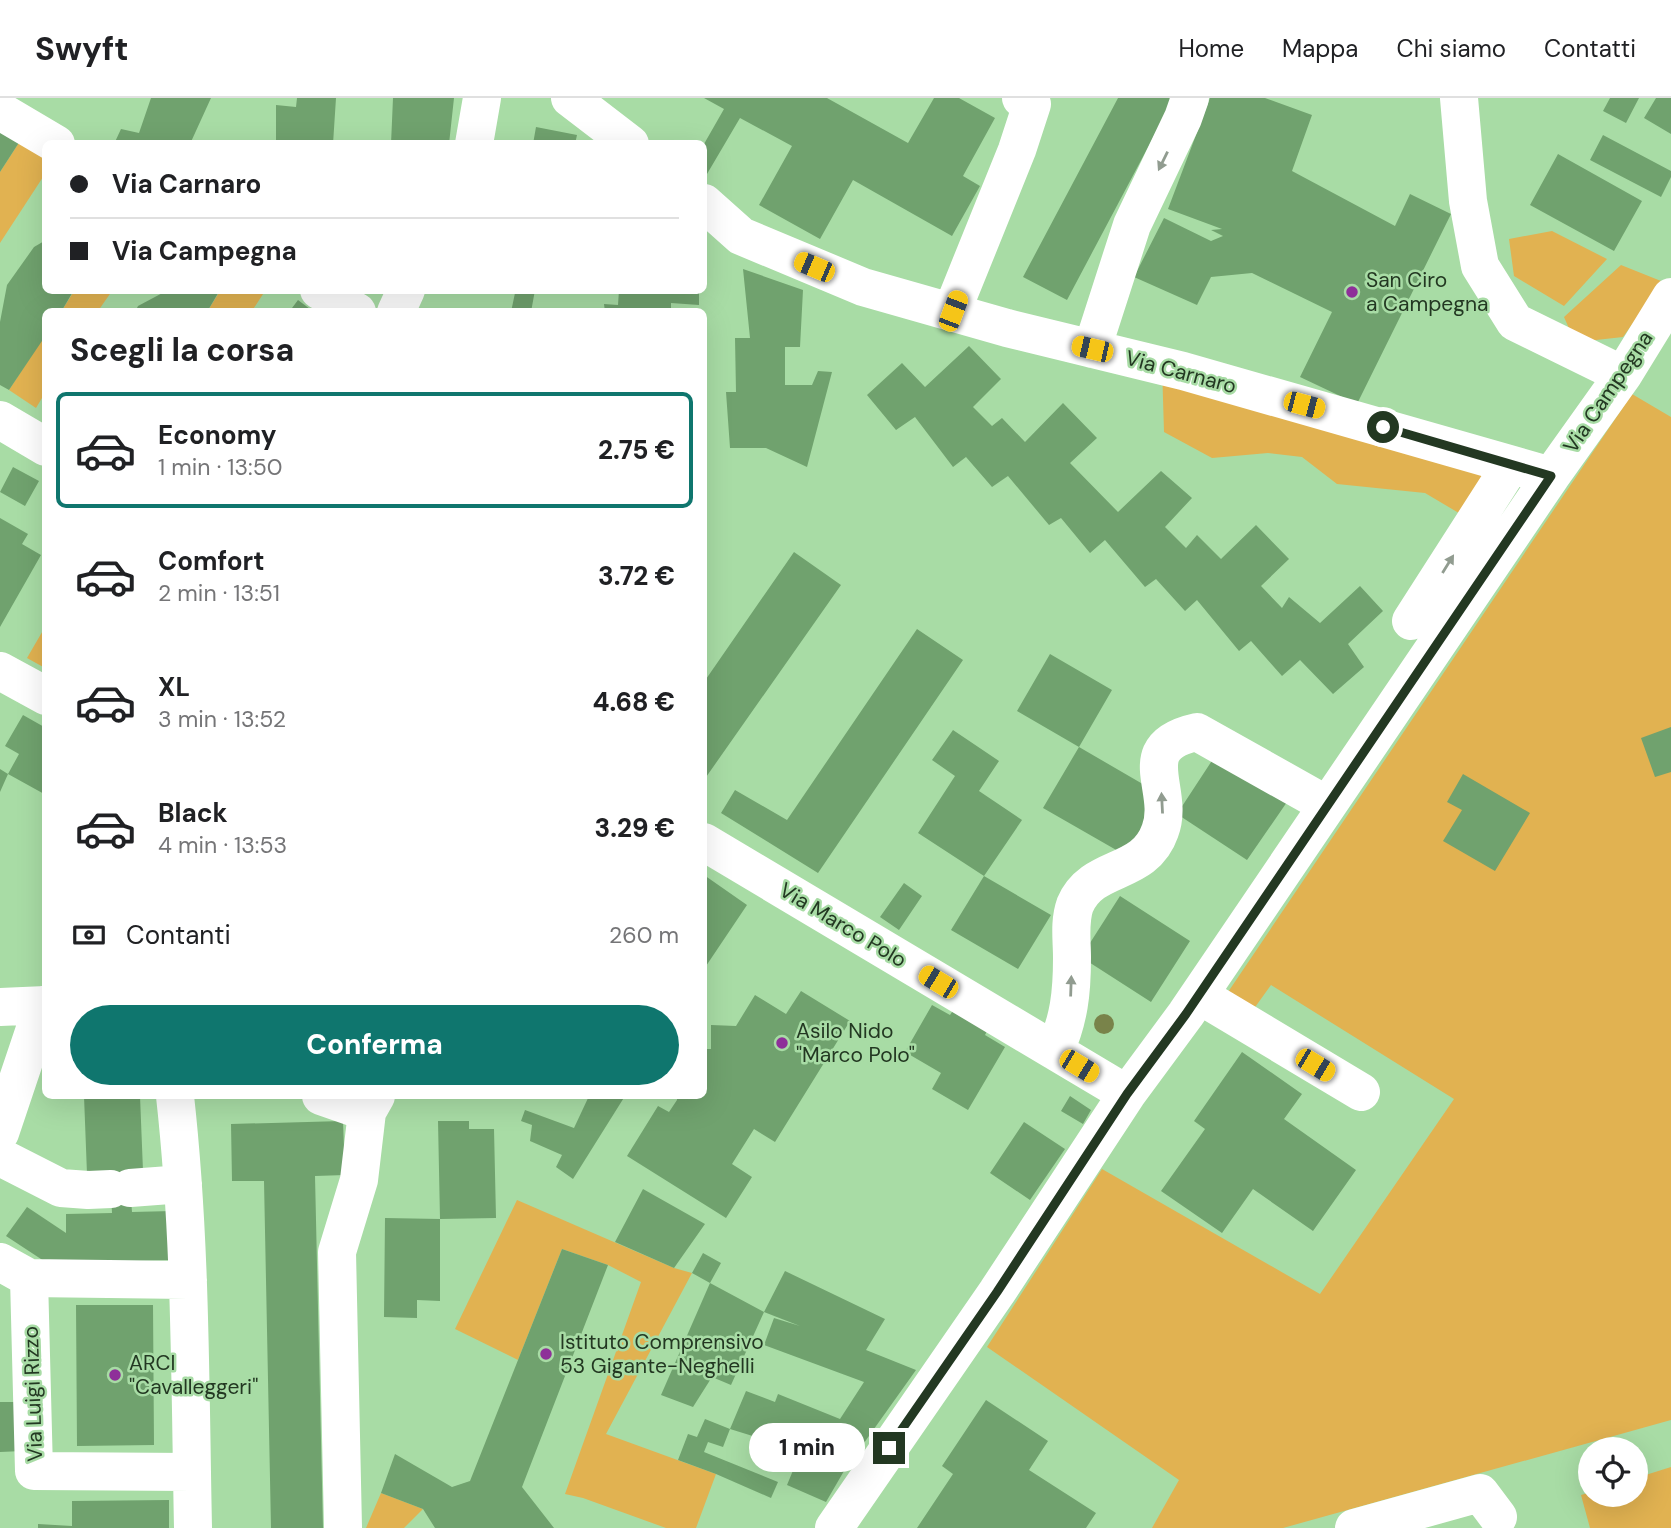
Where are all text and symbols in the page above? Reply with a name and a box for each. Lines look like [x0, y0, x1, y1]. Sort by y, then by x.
text: Swyft [35, 27, 128, 70]
text: Home [1178, 33, 1244, 64]
text: Mappa [1282, 33, 1358, 64]
text: Chi siamo [1396, 33, 1506, 64]
text: Contatti [1544, 33, 1636, 64]
one-way arrow [1157, 150, 1168, 171]
text: Via Carnaro [112, 167, 261, 201]
text: Via Campegna [112, 234, 297, 268]
car [791, 249, 838, 285]
place label: San Ciro a Campegna [1366, 266, 1488, 318]
marker: San Ciro a Campegna [1344, 284, 1360, 300]
car [936, 288, 971, 334]
street label: Via Campegna [1557, 326, 1659, 458]
text: Scegli la corsa [70, 329, 294, 371]
car [1070, 334, 1115, 364]
street label: Via Carnaro [1122, 344, 1240, 400]
car [1281, 389, 1328, 421]
route start [1367, 411, 1399, 443]
text: Economy [158, 418, 276, 452]
icon: car [74, 419, 137, 482]
text: 2.75 € [598, 433, 675, 467]
text: 1 min · 13:50 [158, 452, 282, 482]
text: Comfort [158, 544, 264, 578]
icon: car [74, 545, 137, 608]
one-way arrow [1442, 554, 1455, 573]
text: 3.72 € [598, 559, 675, 593]
text: 2 min · 13:51 [158, 578, 280, 608]
text: XL [158, 670, 190, 704]
icon: car [74, 671, 137, 734]
text: 4.68 € [592, 685, 675, 719]
text: 3 min · 13:52 [158, 704, 286, 734]
one-way arrow [1156, 791, 1167, 813]
text: Black [158, 796, 228, 830]
icon: car [74, 797, 137, 860]
text: 3.29 € [595, 811, 675, 845]
text: 4 min · 13:53 [158, 830, 287, 860]
street label: Via Marco Polo [774, 876, 912, 974]
icon: cash [70, 916, 108, 954]
text: Contanti [126, 918, 231, 952]
text: 260 m [609, 920, 679, 950]
car [915, 962, 962, 1002]
one-way arrow [1066, 974, 1077, 996]
button: Conferma [70, 1005, 679, 1085]
place label: Asilo Nido "Marco Polo" [796, 1017, 915, 1069]
marker: Asilo Nido "Marco Polo" [774, 1035, 790, 1051]
car [1292, 1045, 1339, 1085]
car [1056, 1046, 1103, 1086]
street label: Via Luigi Rizzo [17, 1326, 49, 1462]
place label: Istituto Comprensivo 53 Gigante-Neghelli [560, 1328, 764, 1380]
marker: Istituto Comprensivo 53 Gigante-Neghelli [538, 1346, 554, 1362]
place label: ARCI "Cavalleggeri" [129, 1349, 258, 1401]
marker: ARCI "Cavalleggeri" [107, 1367, 123, 1383]
callout: 1 min [749, 1424, 864, 1472]
text: 1 min [779, 1432, 835, 1462]
route end [873, 1432, 905, 1464]
map controls [1578, 1437, 1648, 1507]
button: locate [1578, 1437, 1648, 1507]

